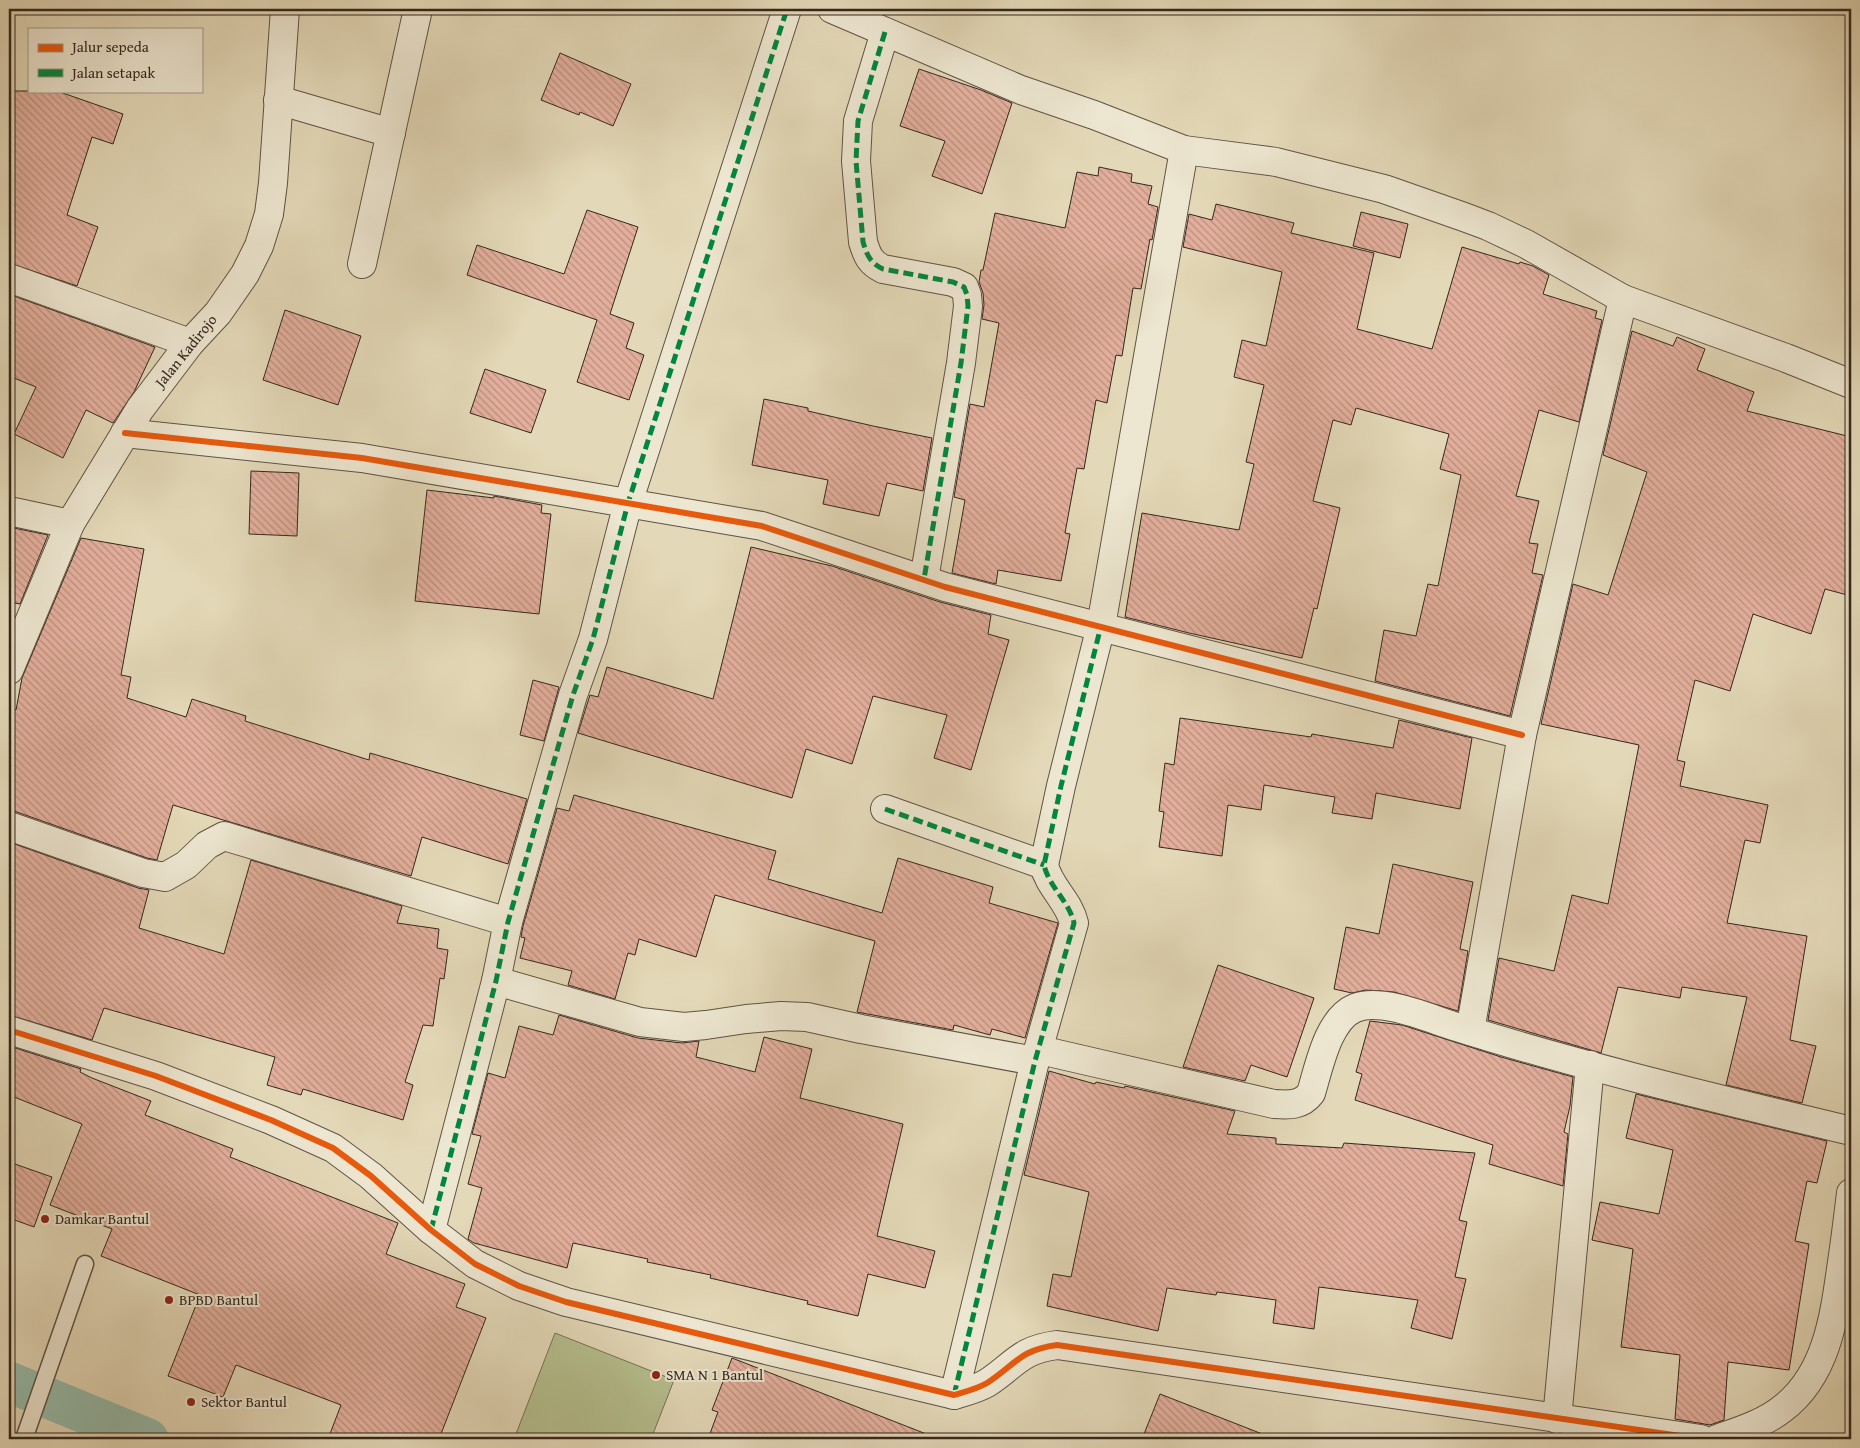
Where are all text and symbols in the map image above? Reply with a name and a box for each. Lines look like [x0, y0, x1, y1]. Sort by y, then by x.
legend [28, 28, 202, 92]
text: Jalur sepeda [70, 36, 149, 57]
text: Jalan setapak [70, 62, 155, 83]
street label: Jalan Kadirojo [148, 309, 222, 393]
place label: Damkar Bantul [55, 1208, 149, 1229]
marker: Damkar Bantul [39, 1213, 51, 1225]
place label: BPBD Bantul [179, 1289, 258, 1310]
marker: BPBD Bantul [163, 1294, 175, 1306]
place label: SMA N 1 Bantul [666, 1364, 763, 1385]
marker: SMA N 1 Bantul [650, 1369, 662, 1381]
place label: Sektor Bantul [201, 1391, 287, 1412]
marker: Sektor Bantul [185, 1396, 197, 1408]

